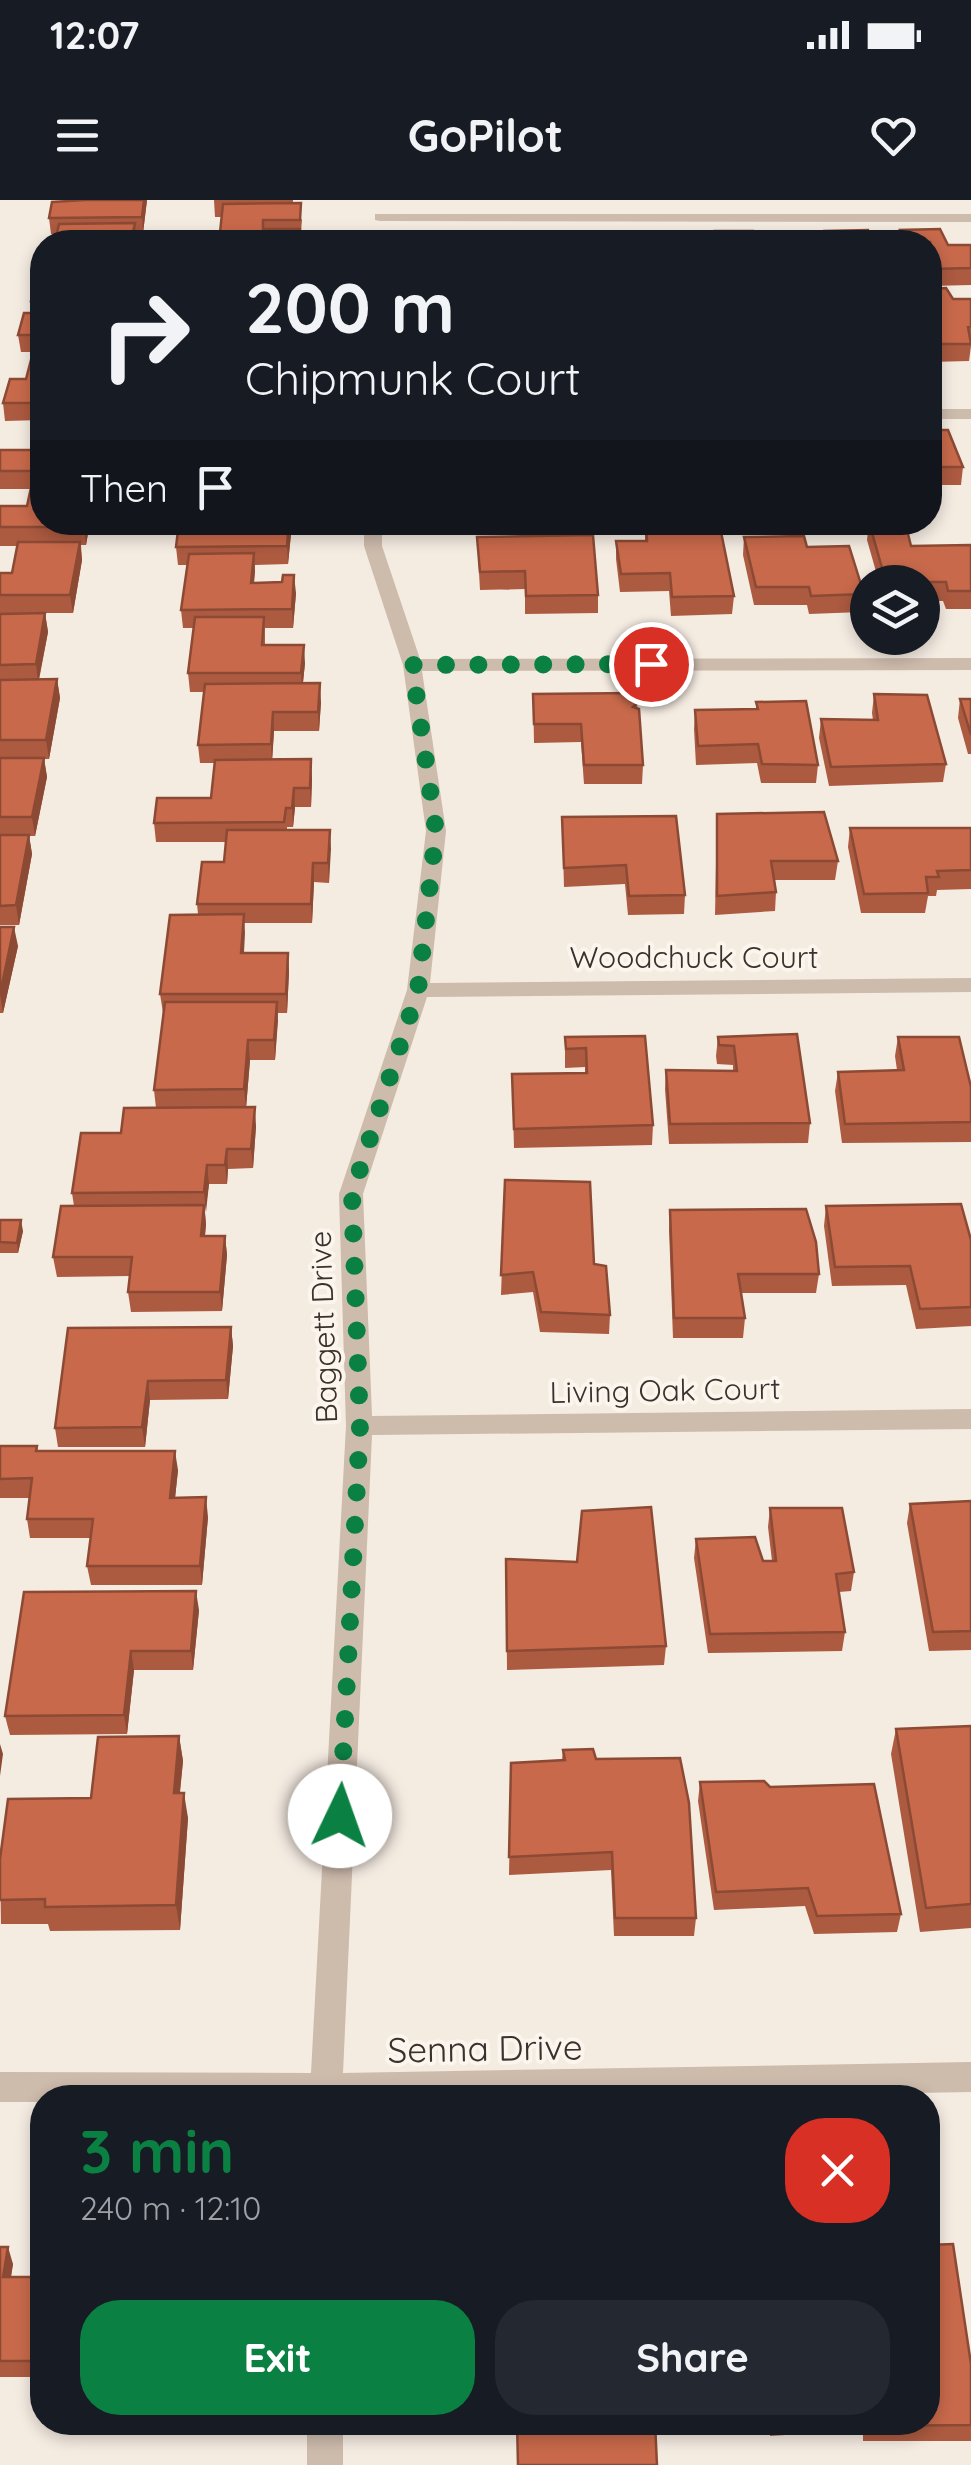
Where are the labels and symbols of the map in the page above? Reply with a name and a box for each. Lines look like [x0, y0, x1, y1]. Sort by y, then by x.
pin [609, 622, 694, 707]
street label: Woodchuck Court [570, 938, 818, 976]
street label: Baggett Drive [301, 1230, 345, 1424]
street label: Living Oak Court [549, 1369, 781, 1411]
position arrow [288, 1764, 392, 1868]
street label: Senna Drive [387, 2024, 583, 2072]

